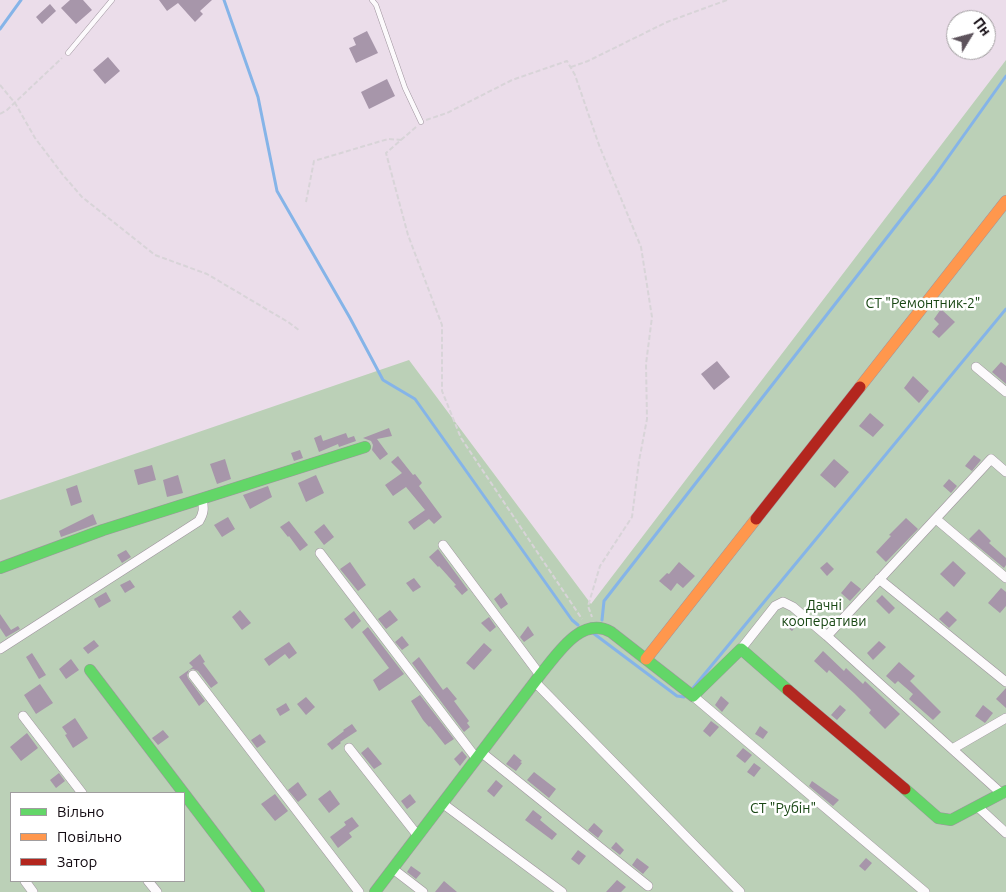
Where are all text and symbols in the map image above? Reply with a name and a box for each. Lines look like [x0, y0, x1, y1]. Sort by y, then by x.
north arrow [946, 10, 996, 60]
text: Пн [970, 14, 994, 39]
park label: СТ "Ремонтник-2" [866, 295, 980, 311]
park label: Дачні кооперативи [782, 597, 866, 630]
legend [10, 792, 185, 882]
park label: СТ "Рубін" [750, 800, 816, 816]
text: Вільно [57, 803, 104, 820]
text: Повільно [57, 828, 122, 845]
text: Затор [57, 853, 97, 870]

